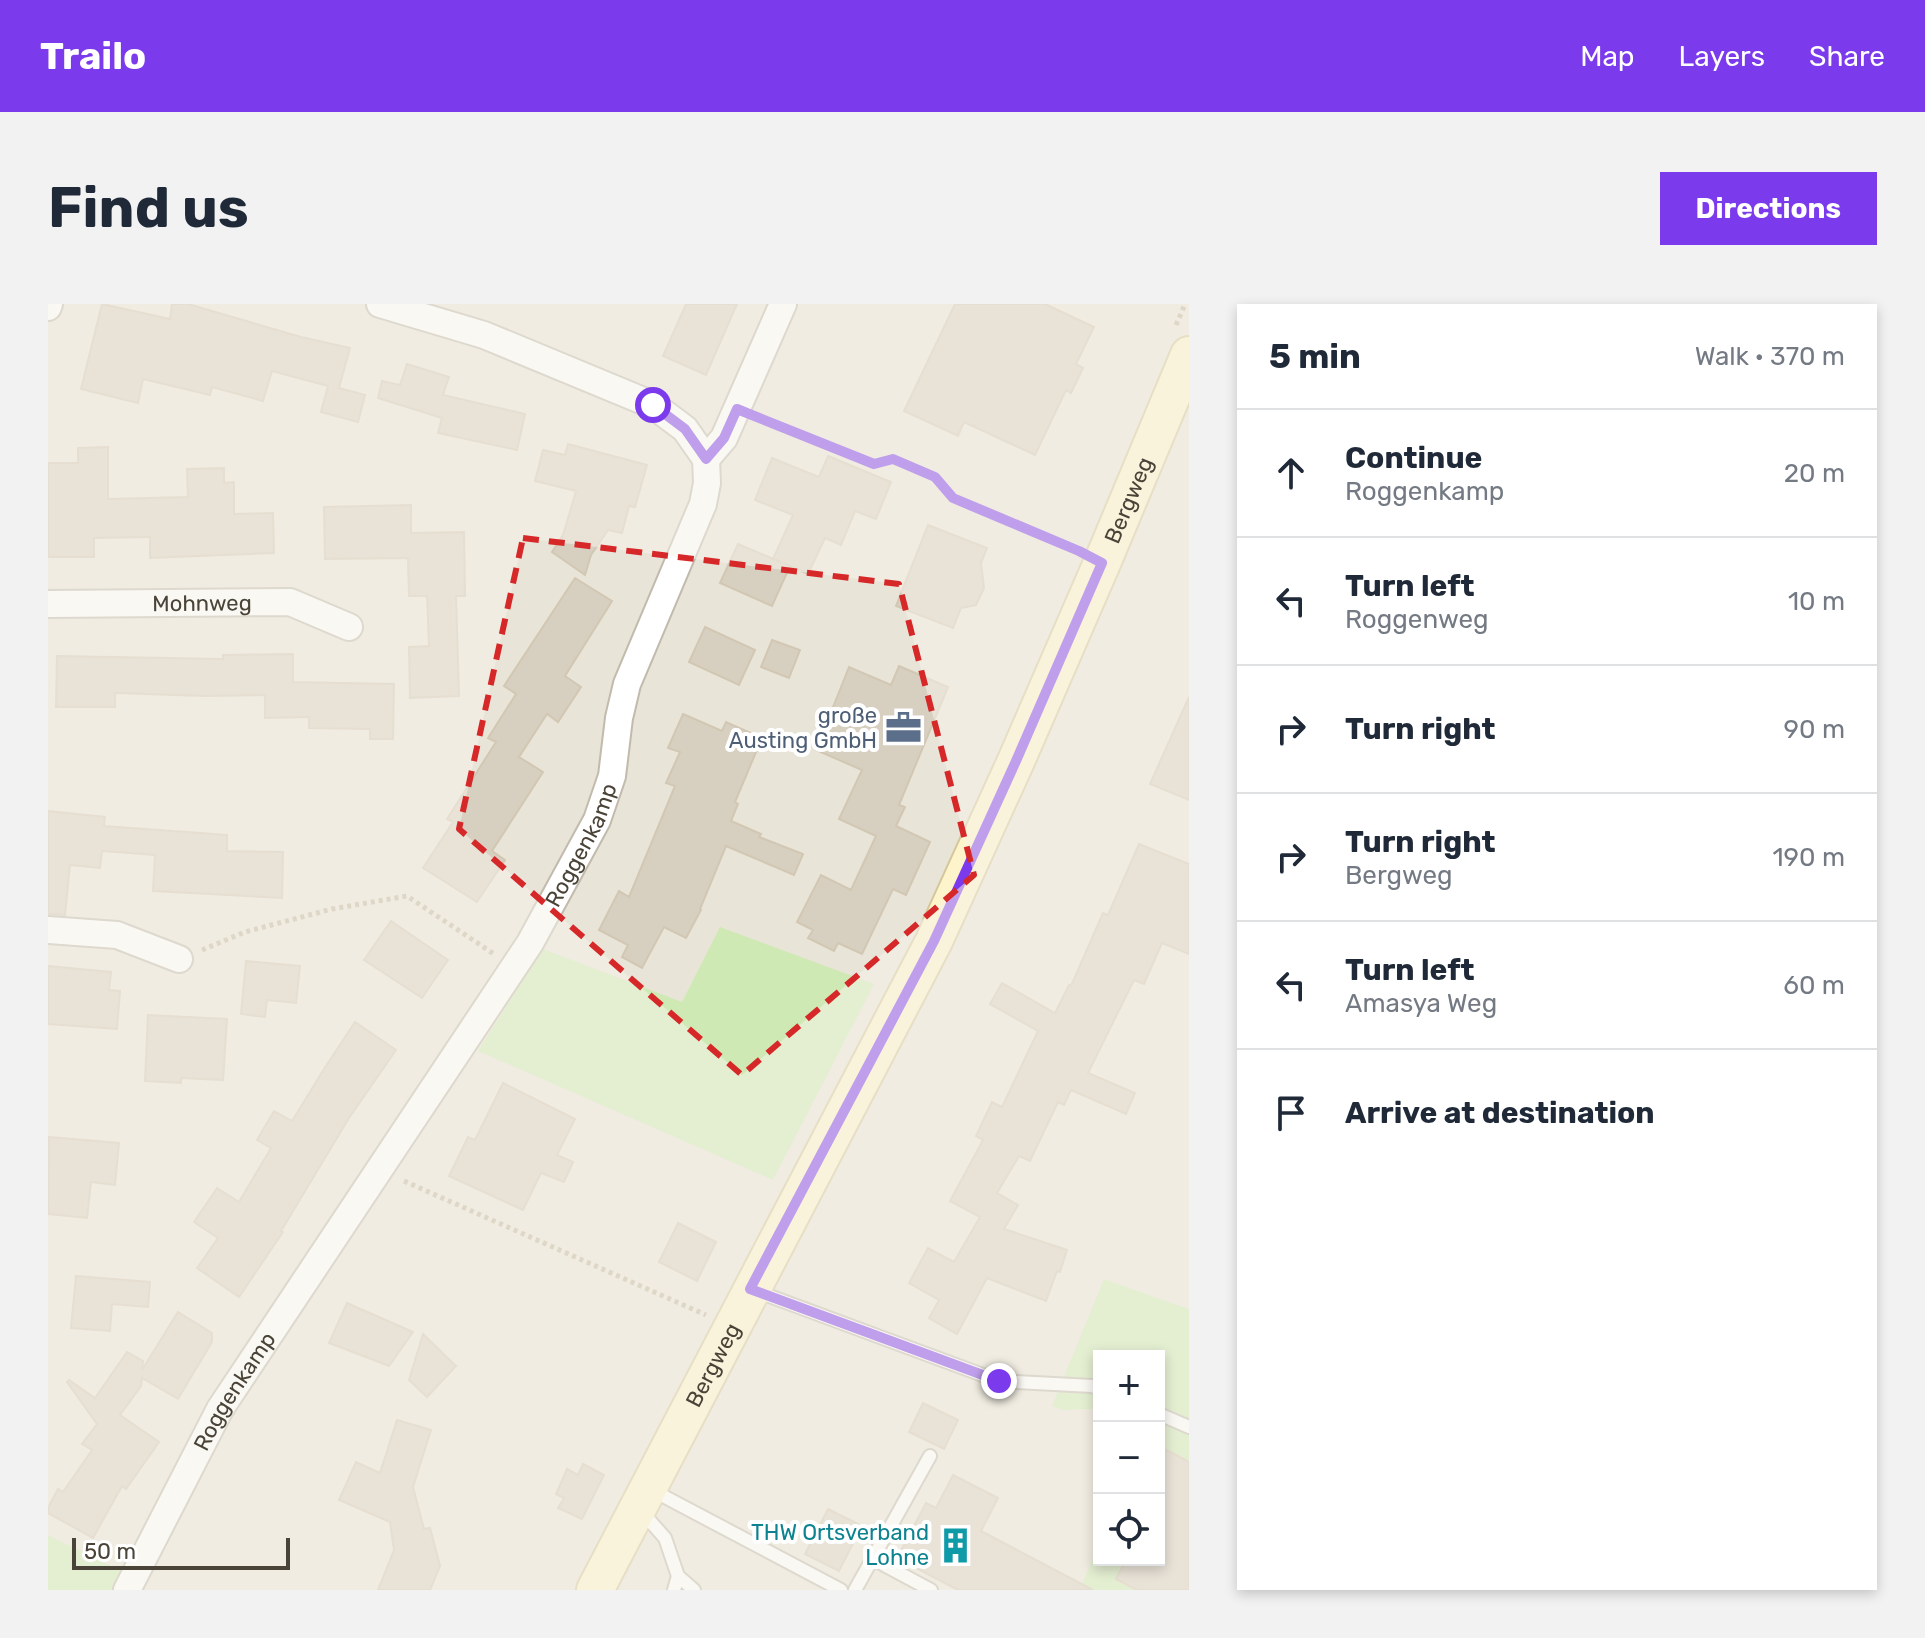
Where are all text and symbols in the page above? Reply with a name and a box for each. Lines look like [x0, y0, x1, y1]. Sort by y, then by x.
text: Trailo [40, 33, 146, 79]
text: Map [1580, 40, 1635, 73]
text: Layers [1679, 40, 1765, 73]
text: Share [1809, 40, 1885, 73]
button: Directions [1660, 172, 1877, 245]
text: Find us [48, 175, 249, 241]
text: 5 min [1269, 336, 1361, 377]
text: Walk · 370 m [1695, 341, 1845, 372]
route start [635, 387, 671, 423]
text: Continue [1345, 440, 1482, 476]
icon: ahead [1269, 451, 1313, 495]
street label: Bergweg [1099, 453, 1159, 548]
text: 20 m [1784, 458, 1845, 489]
text: Roggenkamp [1345, 476, 1504, 507]
text: Turn left [1345, 568, 1475, 604]
icon: left [1269, 579, 1313, 623]
text: 10 m [1788, 586, 1845, 617]
street label: Mohnweg [152, 589, 252, 617]
text: Roggenweg [1345, 604, 1489, 635]
place label: große Austing GmbH [729, 702, 877, 754]
icon: right [1269, 707, 1313, 751]
office icon: große Austing GmbH [884, 709, 922, 747]
text: Turn right [1345, 711, 1496, 747]
text: 90 m [1784, 714, 1845, 745]
street label: Roggenkamp [539, 780, 623, 912]
text: Turn right [1345, 824, 1496, 860]
icon: right [1269, 835, 1313, 879]
text: 190 m [1772, 842, 1845, 873]
text: Bergweg [1345, 860, 1453, 891]
text: Turn left [1345, 952, 1475, 988]
icon: left [1269, 963, 1313, 1007]
text: 60 m [1783, 970, 1845, 1001]
text: Amasya Weg [1345, 988, 1497, 1019]
icon: arrive [1269, 1091, 1313, 1135]
text: Arrive at destination [1345, 1095, 1655, 1131]
street label: Bergweg [680, 1318, 746, 1412]
street label: Roggenkamp [188, 1327, 281, 1455]
map controls [1093, 1350, 1165, 1566]
button: + [1093, 1350, 1165, 1422]
route end [981, 1363, 1017, 1399]
button: − [1093, 1422, 1165, 1494]
button: locate [1093, 1494, 1165, 1566]
place label: THW Ortsverband Lohne [751, 1519, 929, 1571]
building icon: THW Ortsverband Lohne [936, 1526, 974, 1564]
scale bar [72, 1534, 290, 1570]
text: 50 m [84, 1538, 136, 1565]

